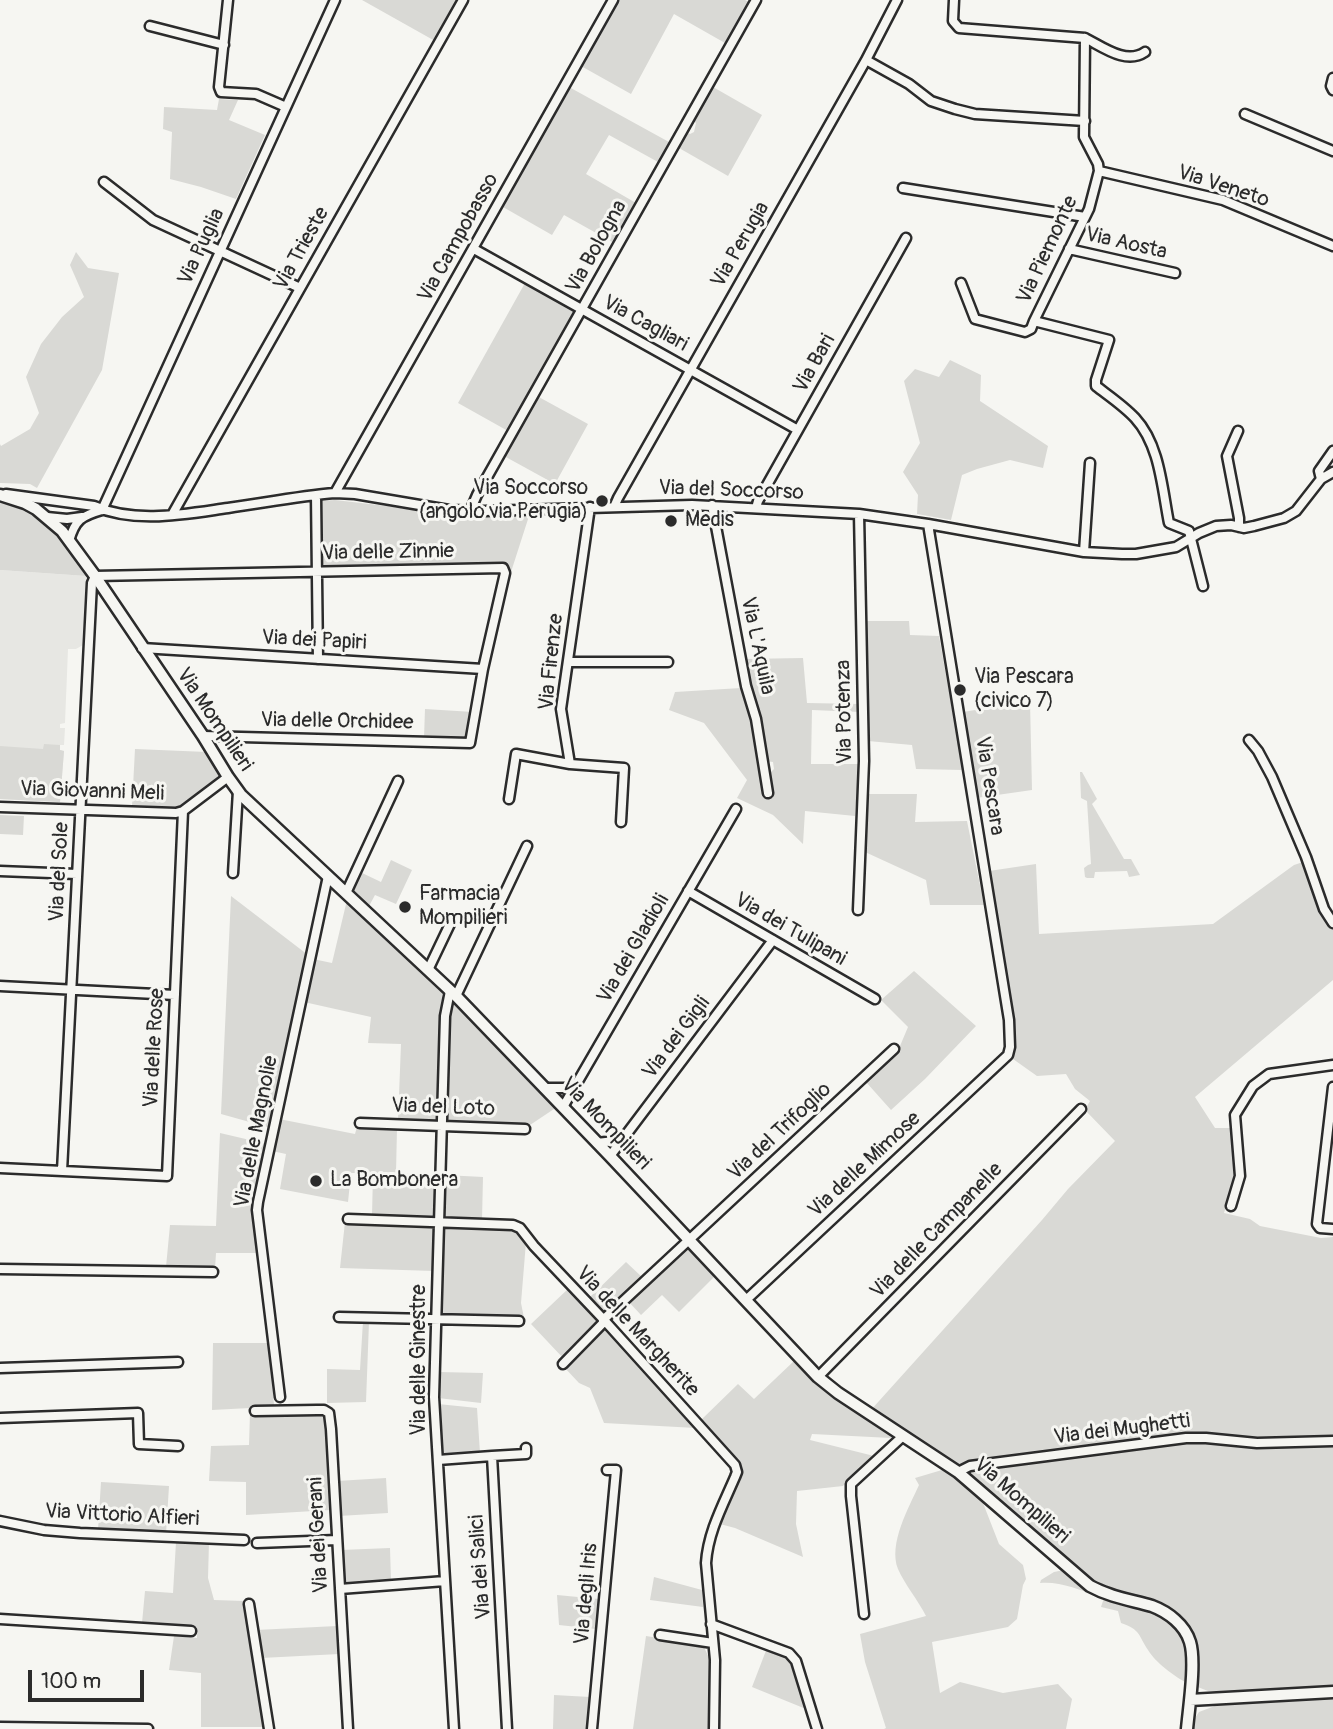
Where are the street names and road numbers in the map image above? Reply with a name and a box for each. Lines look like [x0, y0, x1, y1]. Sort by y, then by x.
street label: Via Veneto [1174, 160, 1272, 214]
street label: Via Campobasso [413, 169, 505, 307]
street label: Via Piemonte [1012, 192, 1084, 308]
street label: Via Bologna [561, 196, 633, 298]
street label: Via Perugia [706, 198, 776, 292]
street label: Via Trieste [269, 203, 335, 295]
street label: Via Puglia [173, 205, 231, 289]
street label: Via Aosta [1083, 222, 1169, 266]
street label: Via Cagliari [598, 290, 692, 358]
street label: Via Bari [789, 330, 841, 398]
street label: Via del Soccorso [658, 476, 804, 506]
street label: Via delle Zinnie [322, 539, 454, 567]
street label: Via L'Aquila [734, 595, 780, 697]
street label: Via Firenze [534, 612, 570, 712]
street label: Via dei Papiri [261, 626, 367, 656]
street label: Via Potenza [831, 660, 859, 764]
street label: Via Mompilieri [170, 664, 258, 776]
street label: Via delle Orchidee [260, 708, 414, 736]
street label: Via Pescara [969, 735, 1009, 837]
street label: Via Giovanni Meli [19, 777, 165, 807]
street label: Via del Sole [45, 821, 75, 923]
street label: Via dei Tulipani [730, 888, 850, 972]
street label: Via dei Gladioli [593, 890, 675, 1008]
street label: Via delle Rose [139, 988, 171, 1108]
street label: Via dei Gigli [638, 992, 716, 1084]
street label: Via delle Magnolie [230, 1054, 284, 1210]
street label: Via Mompilieri [555, 1072, 655, 1176]
street label: Via del Trifoglio [723, 1078, 837, 1186]
street label: Via del Loto [391, 1094, 495, 1122]
street label: Via delle Mimose [804, 1107, 926, 1223]
street label: Via delle Campanelle [866, 1158, 1008, 1304]
street label: Via delle Margherite [570, 1261, 704, 1403]
street label: Via delle Ginestre [407, 1284, 433, 1436]
street label: Via dei Mughetti [1052, 1409, 1192, 1451]
street label: Via Mompilieri [968, 1452, 1074, 1550]
street label: Via dei Gerani [303, 1476, 335, 1594]
street label: Via Vittorio Alfieri [44, 1499, 200, 1533]
street label: Via dei Salici [465, 1514, 497, 1620]
street label: Via degli Iris [570, 1542, 604, 1646]

